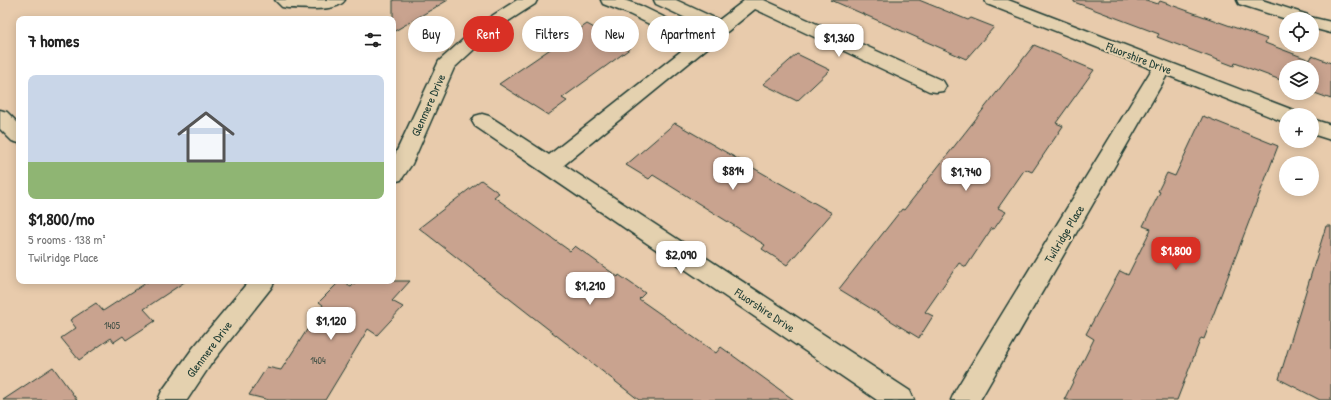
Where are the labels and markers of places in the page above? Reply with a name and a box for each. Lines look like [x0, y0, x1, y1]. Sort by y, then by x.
pin: $1,360 [806, 24, 872, 58]
pin: $814 [709, 157, 757, 191]
pin: $1,740 [933, 158, 999, 192]
pin: $1,800 [1143, 237, 1209, 271]
pin: $2,090 [648, 241, 714, 275]
pin: $1,210 [557, 272, 623, 306]
pin: $1,120 [298, 307, 364, 341]

